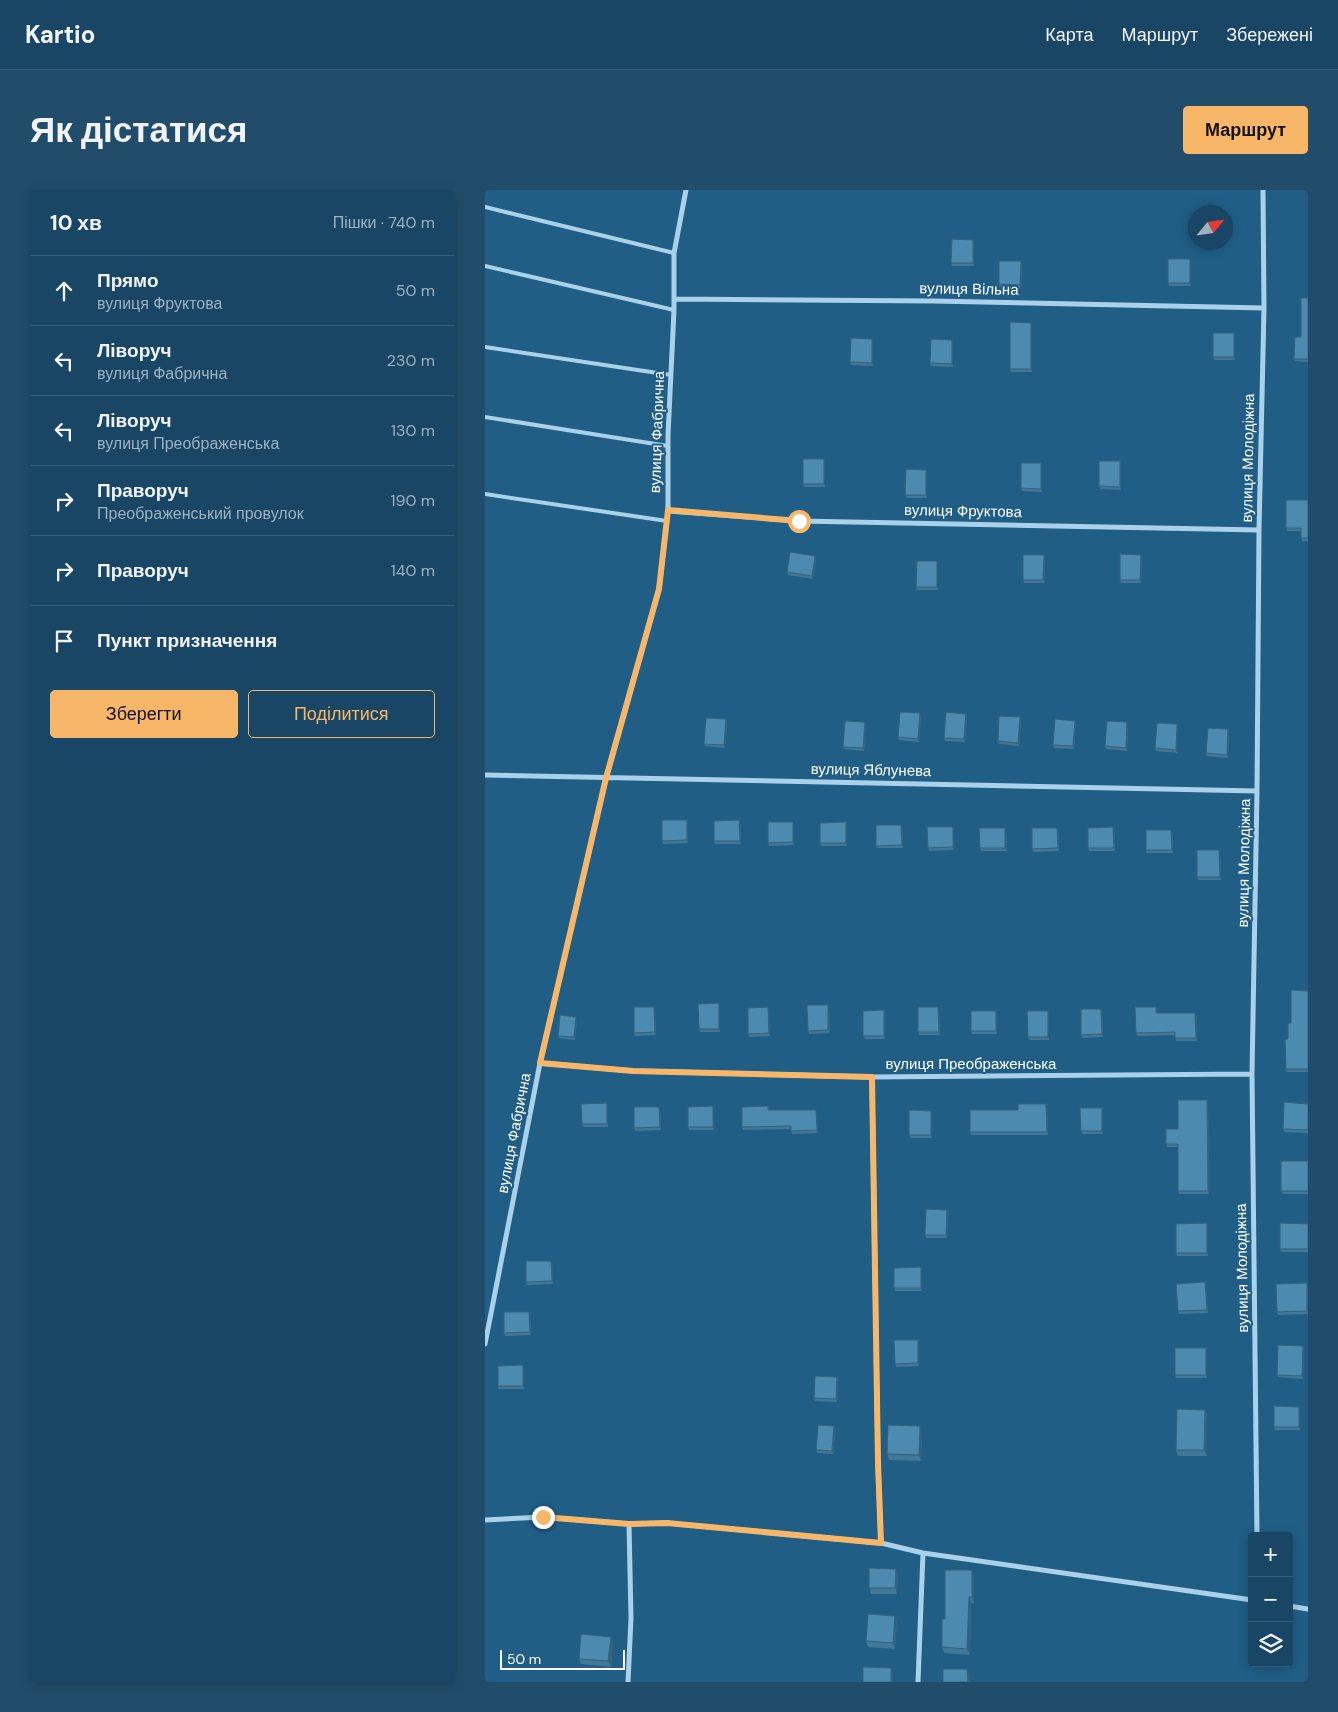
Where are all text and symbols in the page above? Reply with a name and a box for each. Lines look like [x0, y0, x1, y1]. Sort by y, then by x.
text: Kartio [25, 19, 95, 50]
text: Карта [1045, 23, 1093, 47]
text: Маршрут [1121, 23, 1198, 47]
text: Збережені [1226, 23, 1313, 47]
button: Маршрут [1183, 106, 1308, 154]
text: Як дістатися [30, 107, 247, 153]
north arrow [1188, 205, 1233, 250]
text: 10 хв [50, 209, 102, 237]
text: Пішки · 740 m [333, 212, 435, 233]
text: Прямо [97, 268, 159, 293]
icon: ahead [50, 277, 78, 305]
street label: вулиця Вільна [919, 278, 1019, 300]
text: 50 m [396, 280, 435, 301]
text: вулиця Фруктова [97, 293, 222, 314]
text: Ліворуч [97, 338, 172, 363]
icon: left [50, 347, 78, 375]
text: 230 m [387, 350, 435, 371]
text: вулиця Фабрична [97, 363, 227, 384]
street label: вулиця Фабрична [645, 370, 669, 493]
street label: вулиця Молодіжна [1237, 393, 1259, 523]
text: Ліворуч [97, 408, 172, 433]
icon: left [50, 417, 78, 445]
text: 130 m [391, 420, 435, 441]
text: вулиця Преображенська [97, 433, 279, 454]
text: Праворуч [97, 478, 189, 503]
icon: right [50, 487, 78, 515]
text: 190 m [391, 490, 435, 511]
street label: вулиця Фруктова [904, 500, 1023, 522]
text: Преображенський провулок [97, 503, 304, 524]
route start [788, 510, 811, 533]
icon: right [50, 557, 78, 585]
text: Праворуч [97, 558, 189, 583]
text: 140 m [391, 560, 435, 581]
icon: arrive [50, 627, 78, 655]
text: Пункт призначення [97, 628, 277, 653]
button: Зберегти [50, 690, 238, 738]
button: Поділитися [248, 690, 435, 738]
street label: вулиця Яблунева [811, 759, 932, 781]
street label: вулиця Молодіжна [1233, 798, 1255, 928]
street label: вулиця Преображенська [886, 1054, 1057, 1074]
street label: вулиця Фабрична [493, 1071, 536, 1195]
street label: вулиця Молодіжна [1231, 1203, 1253, 1333]
route end [532, 1506, 555, 1529]
map controls [1248, 1532, 1293, 1667]
button: + [1248, 1532, 1293, 1577]
button: − [1248, 1577, 1293, 1622]
button: layers [1248, 1622, 1293, 1667]
scale bar [500, 1647, 625, 1670]
text: 50 m [507, 1650, 541, 1668]

